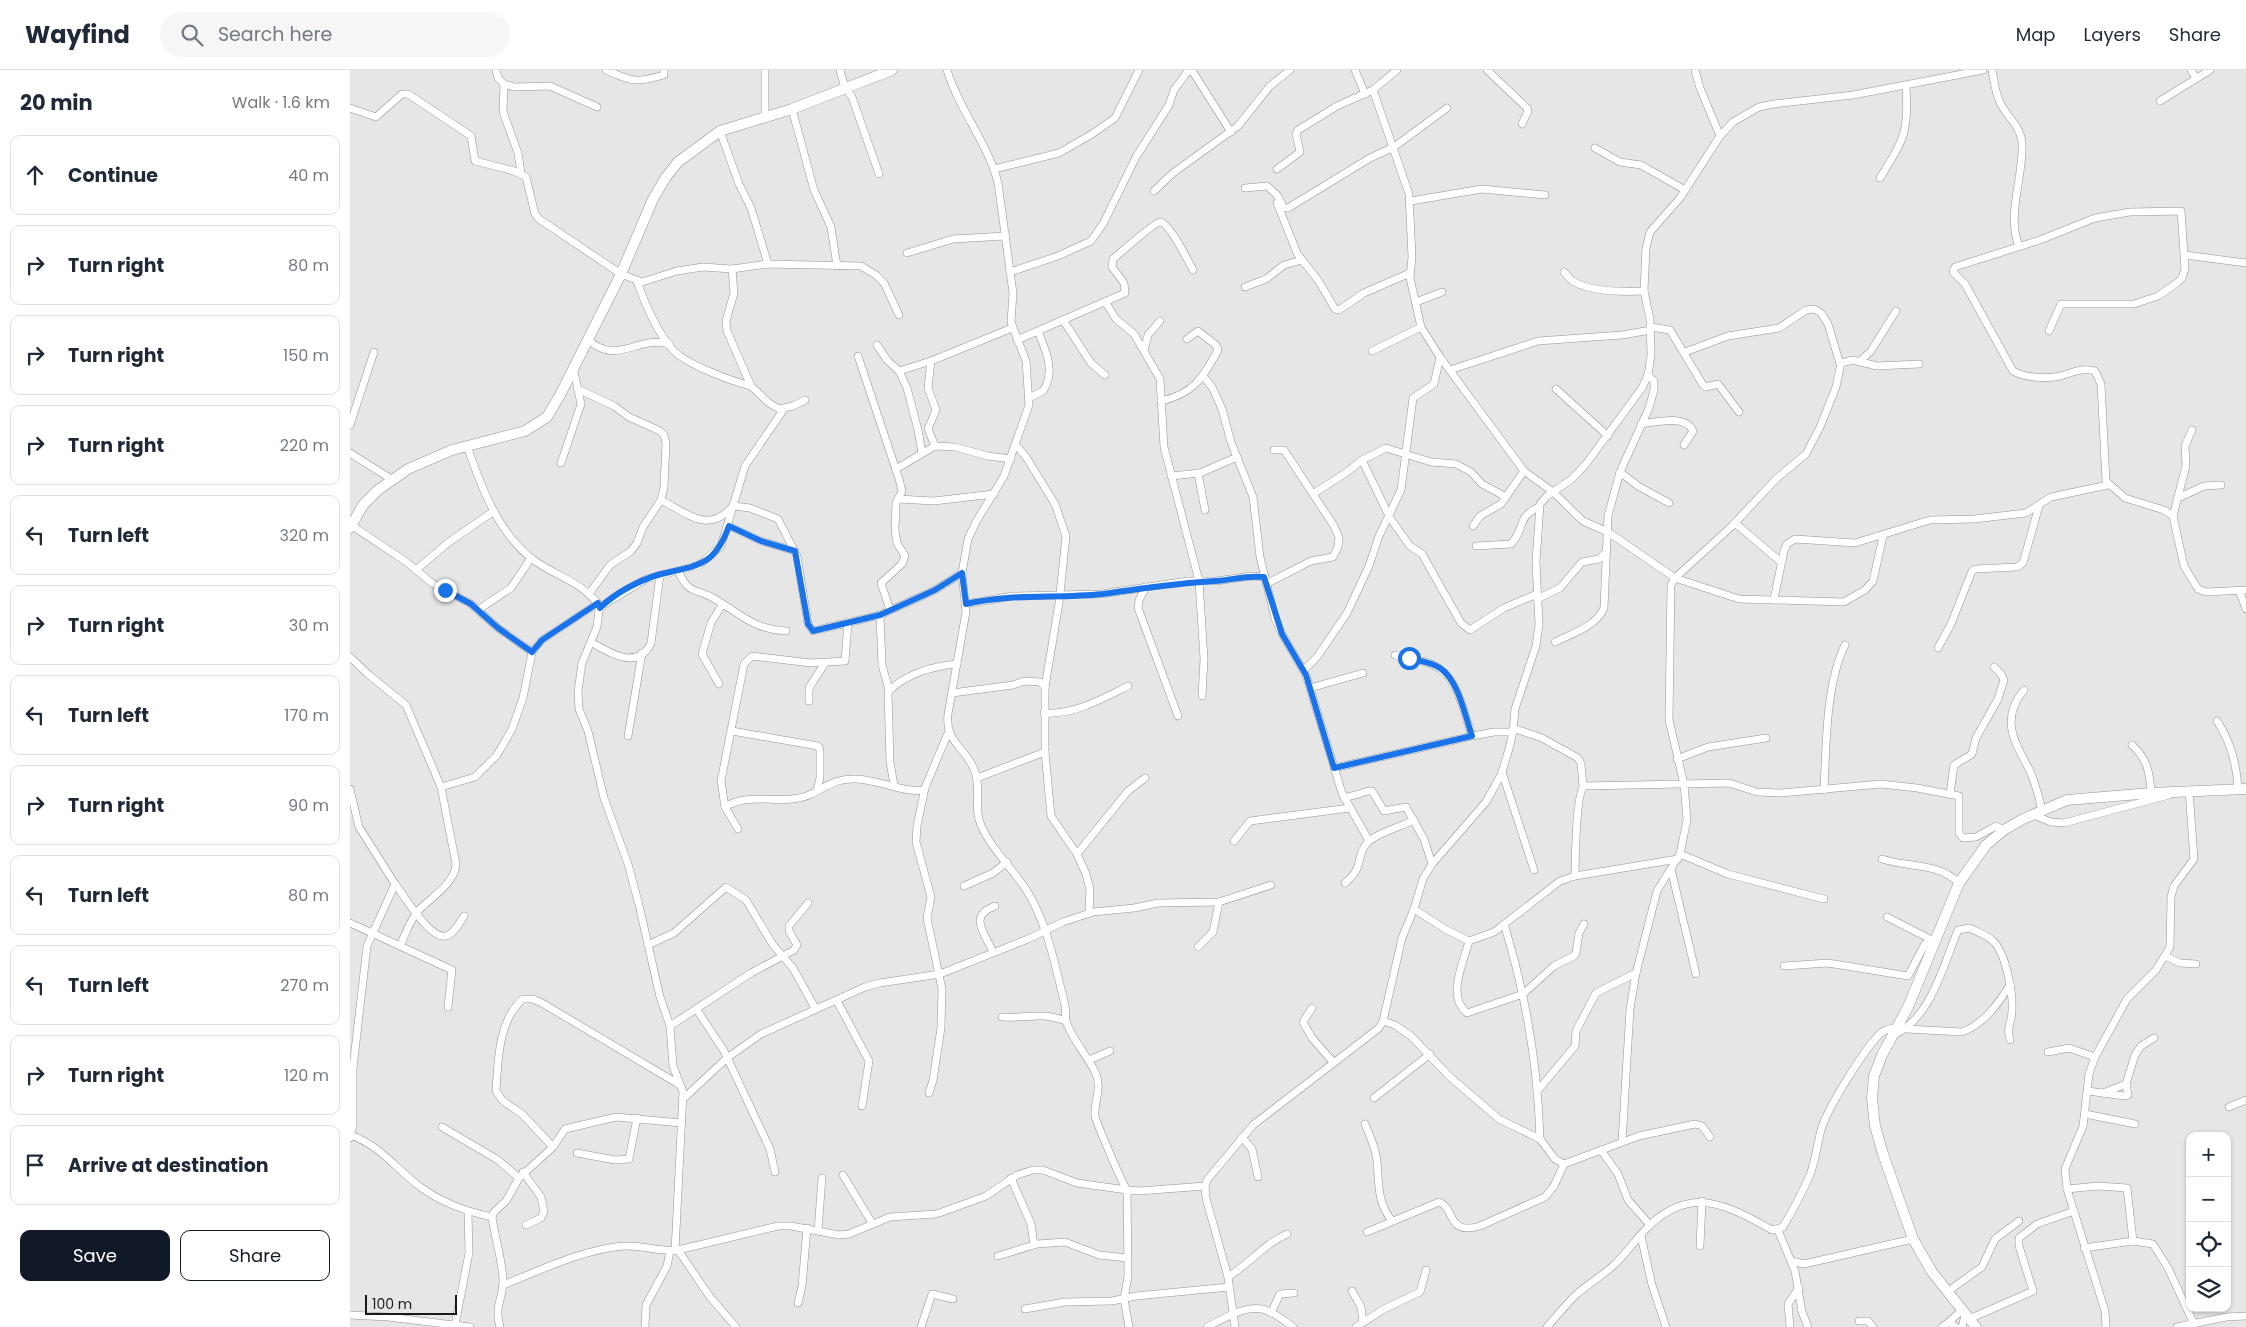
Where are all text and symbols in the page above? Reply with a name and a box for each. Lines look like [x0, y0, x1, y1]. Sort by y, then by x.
search box [160, 12, 510, 57]
text: Wayfind [25, 18, 130, 51]
icon: search [178, 21, 206, 49]
text: Search here [218, 21, 332, 48]
text: Map [2016, 22, 2056, 47]
text: Layers [2084, 22, 2141, 47]
text: Share [2169, 22, 2221, 47]
text: 20 min [20, 88, 93, 117]
text: Walk · 1.6 km [232, 91, 330, 114]
icon: ahead [21, 161, 49, 189]
text: Continue [68, 162, 158, 189]
text: 40 m [288, 164, 329, 187]
icon: right [21, 251, 49, 279]
text: Turn right [68, 252, 164, 279]
text: 80 m [288, 254, 329, 277]
icon: right [21, 341, 49, 369]
text: Turn right [68, 342, 164, 369]
text: 150 m [283, 344, 329, 367]
icon: right [21, 431, 49, 459]
text: Turn right [68, 432, 164, 459]
text: 220 m [280, 434, 329, 457]
icon: left [21, 521, 49, 549]
text: Turn left [68, 522, 149, 549]
text: 320 m [280, 524, 329, 547]
route end [434, 579, 457, 602]
icon: right [21, 611, 49, 639]
text: Turn right [68, 612, 164, 639]
text: 30 m [289, 614, 329, 637]
route start [1398, 647, 1421, 670]
icon: left [21, 701, 49, 729]
text: Turn left [68, 702, 149, 729]
text: 170 m [284, 704, 329, 727]
icon: right [21, 791, 49, 819]
text: Turn right [68, 792, 164, 819]
text: 90 m [288, 794, 329, 817]
icon: left [21, 881, 49, 909]
text: Turn left [68, 882, 149, 909]
text: 80 m [288, 884, 329, 907]
icon: left [21, 971, 49, 999]
text: Turn left [68, 972, 149, 999]
text: 270 m [280, 974, 329, 997]
icon: right [21, 1061, 49, 1089]
text: Turn right [68, 1062, 164, 1089]
text: 120 m [284, 1064, 329, 1087]
map controls [2186, 1132, 2231, 1312]
button: + [2186, 1132, 2231, 1177]
icon: arrive [21, 1151, 49, 1179]
text: Arrive at destination [68, 1152, 269, 1179]
button: − [2186, 1177, 2231, 1222]
button: locate [2186, 1222, 2231, 1267]
button: Save [20, 1230, 170, 1281]
button: Share [180, 1230, 330, 1281]
button: layers [2186, 1267, 2231, 1312]
scale bar [365, 1292, 458, 1315]
text: 100 m [372, 1294, 412, 1314]

